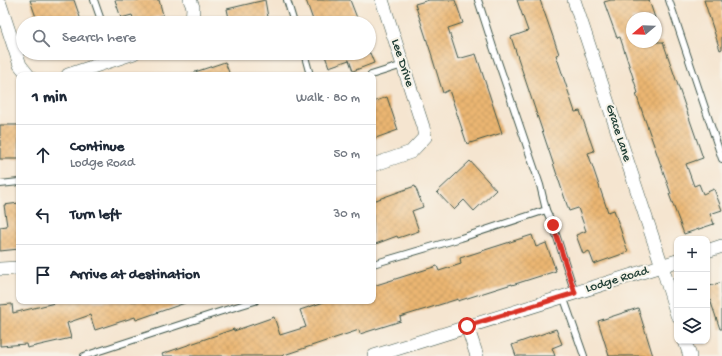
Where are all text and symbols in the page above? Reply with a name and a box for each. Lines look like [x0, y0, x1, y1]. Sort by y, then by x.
north arrow [626, 12, 662, 48]
search box [16, 16, 376, 60]
icon: search [30, 27, 52, 49]
text: Search here [62, 29, 136, 47]
street label: Lee Drive [387, 37, 417, 89]
text: 1 min [32, 88, 67, 108]
text: Walk · 80 m [296, 91, 360, 106]
street label: Grace Lane [602, 103, 634, 164]
text: Continue [70, 138, 124, 156]
icon: ahead [32, 144, 54, 166]
text: 50 m [333, 147, 360, 162]
text: Lodge Road [70, 156, 135, 171]
icon: left [32, 204, 54, 226]
text: Turn left [70, 206, 121, 224]
text: 30 m [334, 207, 360, 222]
route end [544, 216, 562, 234]
map controls [674, 236, 710, 344]
button: + [674, 236, 710, 272]
street label: Lodge Road [584, 263, 651, 297]
icon: arrive [32, 264, 54, 286]
text: Arrive at destination [70, 266, 200, 284]
button: − [674, 272, 710, 308]
button: layers [674, 308, 710, 344]
route start [458, 317, 476, 335]

